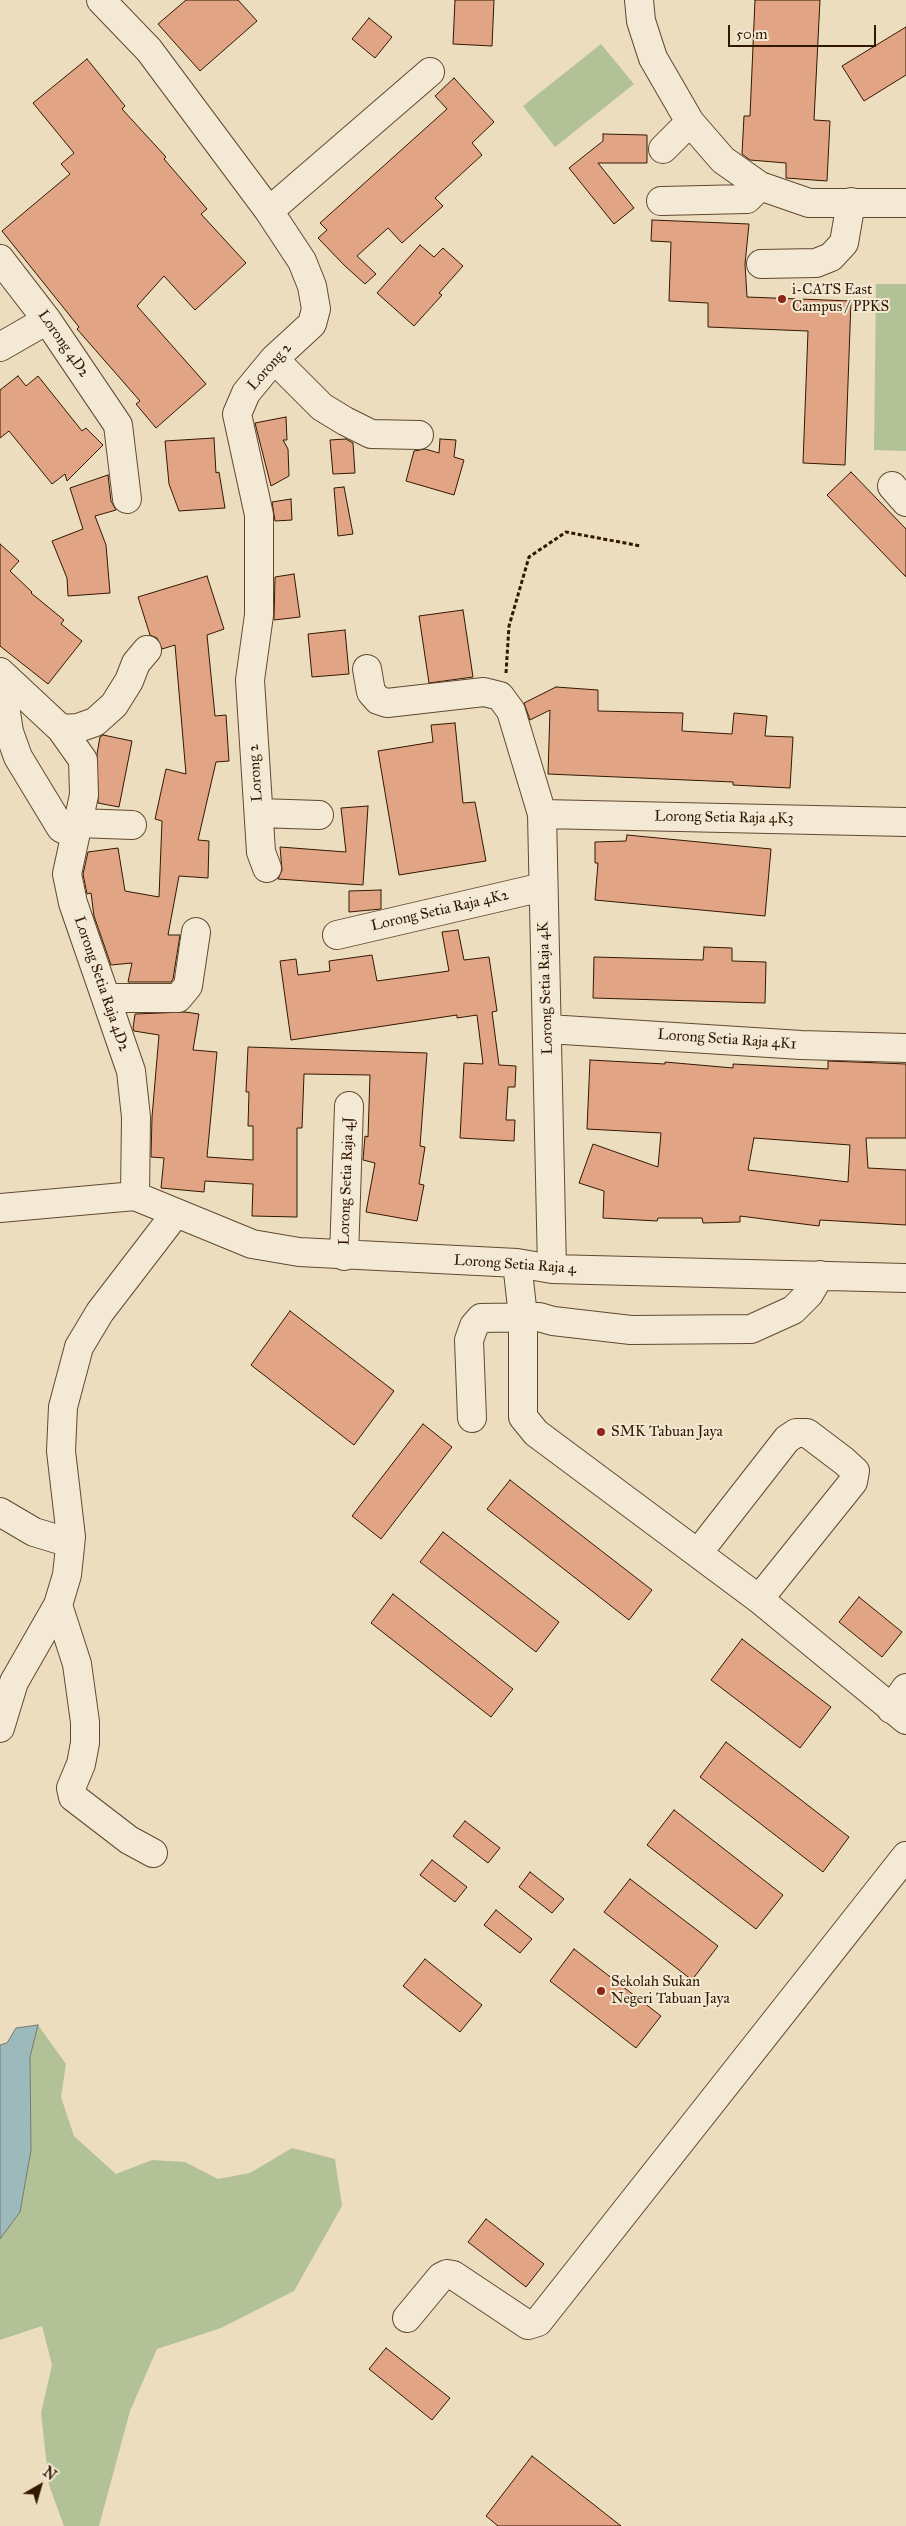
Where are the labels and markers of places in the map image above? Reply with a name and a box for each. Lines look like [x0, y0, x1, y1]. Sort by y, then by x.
place label: i-CATS East Campus / PPKS [792, 281, 889, 316]
marker: i-CATS East Campus / PPKS [776, 293, 788, 305]
place label: SMK Tabuan Jaya [611, 1423, 723, 1441]
marker: SMK Tabuan Jaya [595, 1426, 607, 1438]
place label: Sekolah Sukan Negeri Tabuan Jaya [611, 1973, 730, 2008]
marker: Sekolah Sukan Negeri Tabuan Jaya [595, 1985, 607, 1997]

